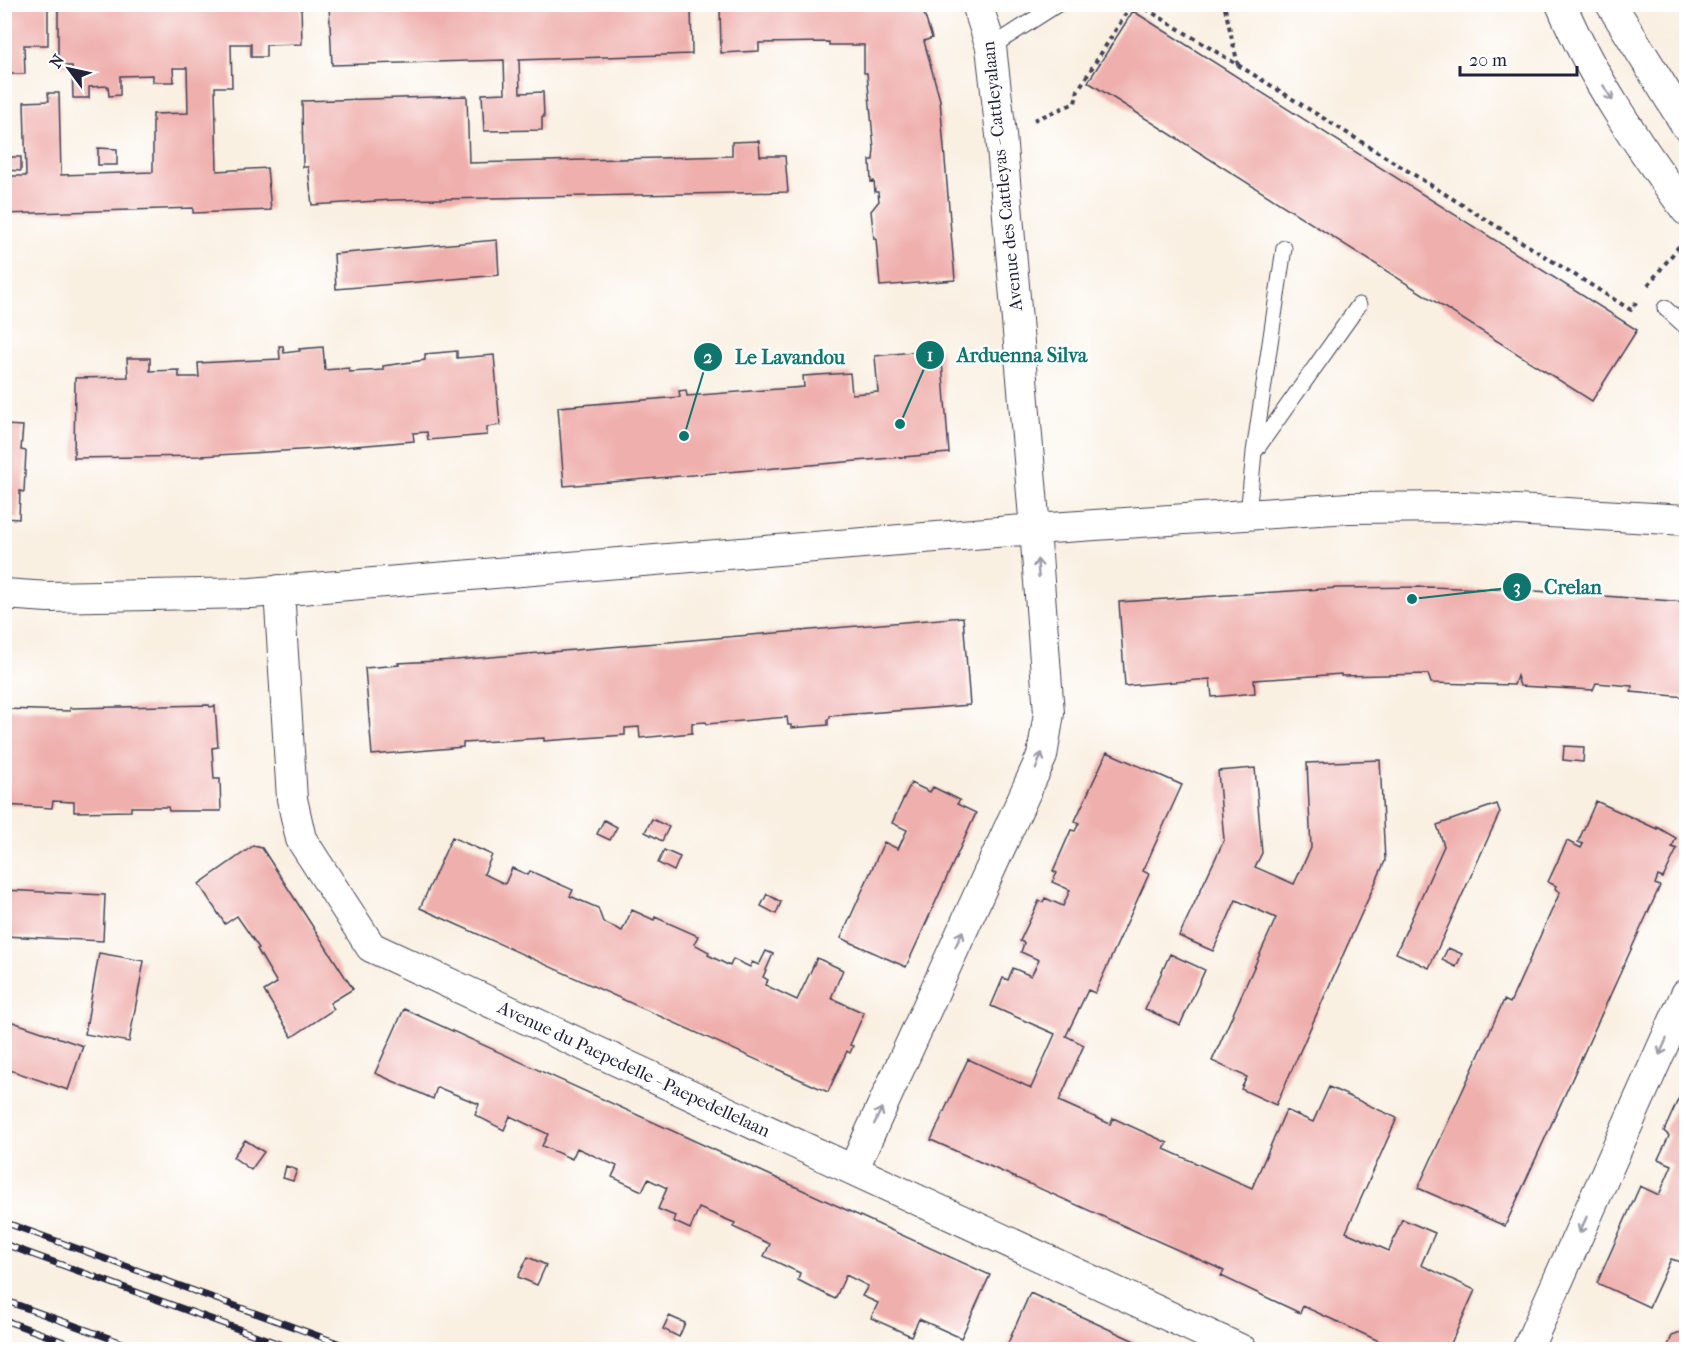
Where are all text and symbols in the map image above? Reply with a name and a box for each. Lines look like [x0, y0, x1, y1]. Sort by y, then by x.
north arrow [39, 39, 99, 99]
street label: Avenue des Cattleyas - Cattleyalaan [978, 39, 1027, 313]
scale bar [1460, 39, 1577, 77]
text: N [46, 50, 69, 71]
text: 20 m [1469, 50, 1507, 71]
one-way arrow [1602, 84, 1614, 101]
callout: Arduenna Silva [915, 336, 1099, 374]
callout: Le Lavandou [693, 338, 857, 376]
text: Arduenna Silva [955, 344, 1088, 367]
text: 1 [927, 345, 933, 366]
text: Le Lavandou [735, 346, 846, 369]
text: 2 [703, 347, 713, 368]
one-way arrow [1032, 559, 1043, 579]
callout: Crelan [1502, 568, 1614, 606]
text: Crelan [1544, 576, 1602, 599]
text: 3 [1513, 577, 1521, 598]
one-way arrow [1034, 753, 1045, 771]
one-way arrow [954, 930, 965, 948]
street label: Avenue du Paepedelle - Paepedellelaan [493, 997, 774, 1142]
one-way arrow [1656, 1038, 1668, 1056]
one-way arrow [872, 1108, 884, 1126]
one-way arrow [1577, 1216, 1588, 1234]

